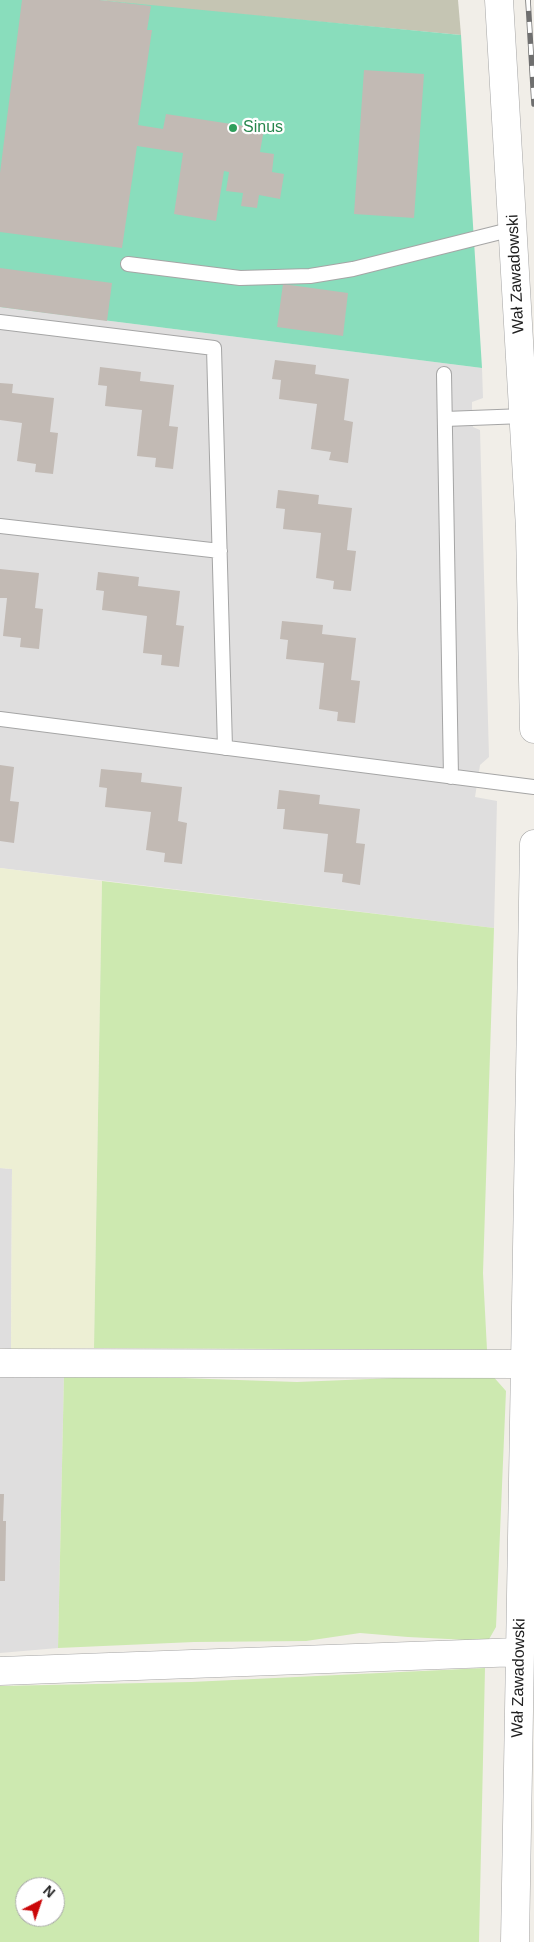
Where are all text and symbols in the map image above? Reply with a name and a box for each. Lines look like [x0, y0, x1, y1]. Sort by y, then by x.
place label: Sinus [243, 118, 283, 138]
marker: Sinus [227, 122, 239, 134]
street label: Wał Zawadowski [503, 214, 529, 334]
street label: Wał Zawadowski [508, 1618, 530, 1738]
north arrow [15, 1877, 65, 1927]
text: N [40, 1882, 58, 1901]

